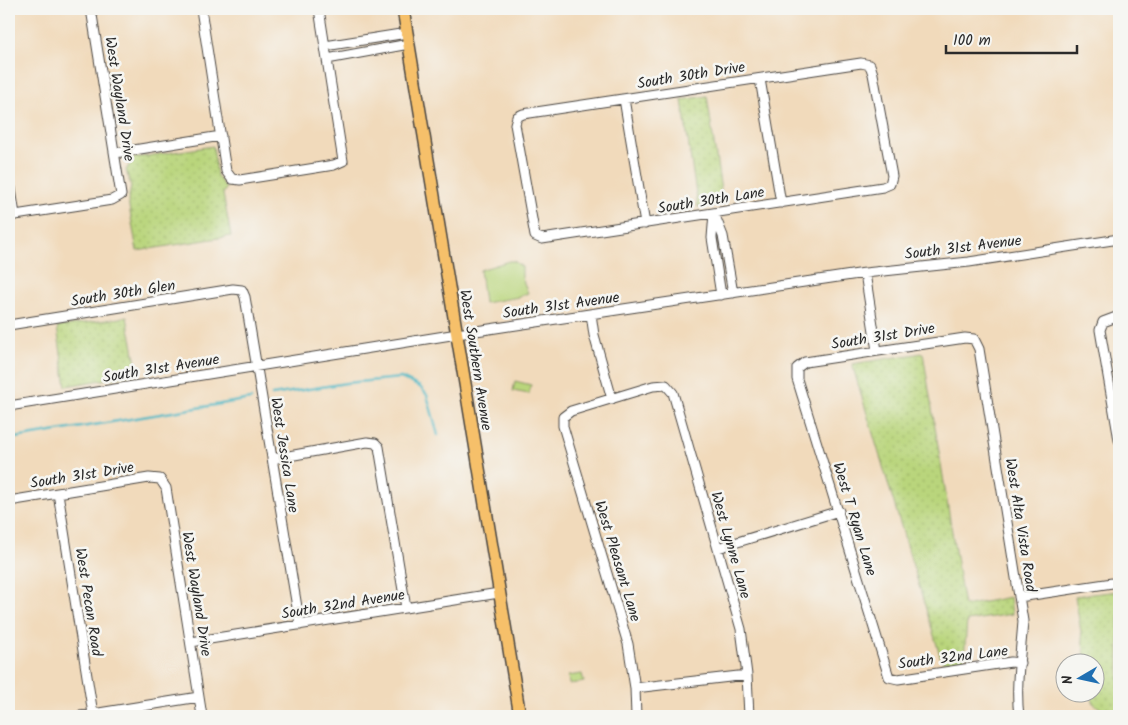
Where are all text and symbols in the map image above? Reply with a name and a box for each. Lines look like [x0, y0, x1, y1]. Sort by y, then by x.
scale bar [946, 22, 1077, 54]
text: 100 m [953, 29, 991, 53]
street label: West Wayland Drive [97, 35, 141, 163]
street label: South 30th Drive [635, 56, 747, 96]
street label: South 30th Lane [656, 181, 766, 221]
street label: South 31st Avenue [903, 229, 1023, 267]
street label: South 30th Glen [69, 274, 177, 314]
street label: South 31st Avenue [501, 286, 621, 326]
street label: West Southern Avenue [452, 288, 498, 433]
street label: South 31st Drive [830, 317, 937, 357]
street label: South 31st Avenue [101, 348, 221, 390]
street label: West Jessica Lane [263, 396, 305, 515]
street label: South 31st Drive [29, 456, 136, 496]
street label: West Alta Vista Road [998, 457, 1043, 594]
street label: West T Ryan Lane [825, 460, 883, 579]
street label: West Lynne Lane [703, 489, 757, 602]
street label: West Pleasant Lane [587, 498, 647, 625]
street label: West Wayland Drive [174, 530, 218, 658]
street label: West Pecan Road [68, 546, 108, 659]
street label: South 32nd Avenue [280, 583, 407, 627]
street label: South 32nd Lane [897, 639, 1010, 677]
north arrow [1056, 652, 1106, 702]
text: N [1057, 674, 1080, 686]

